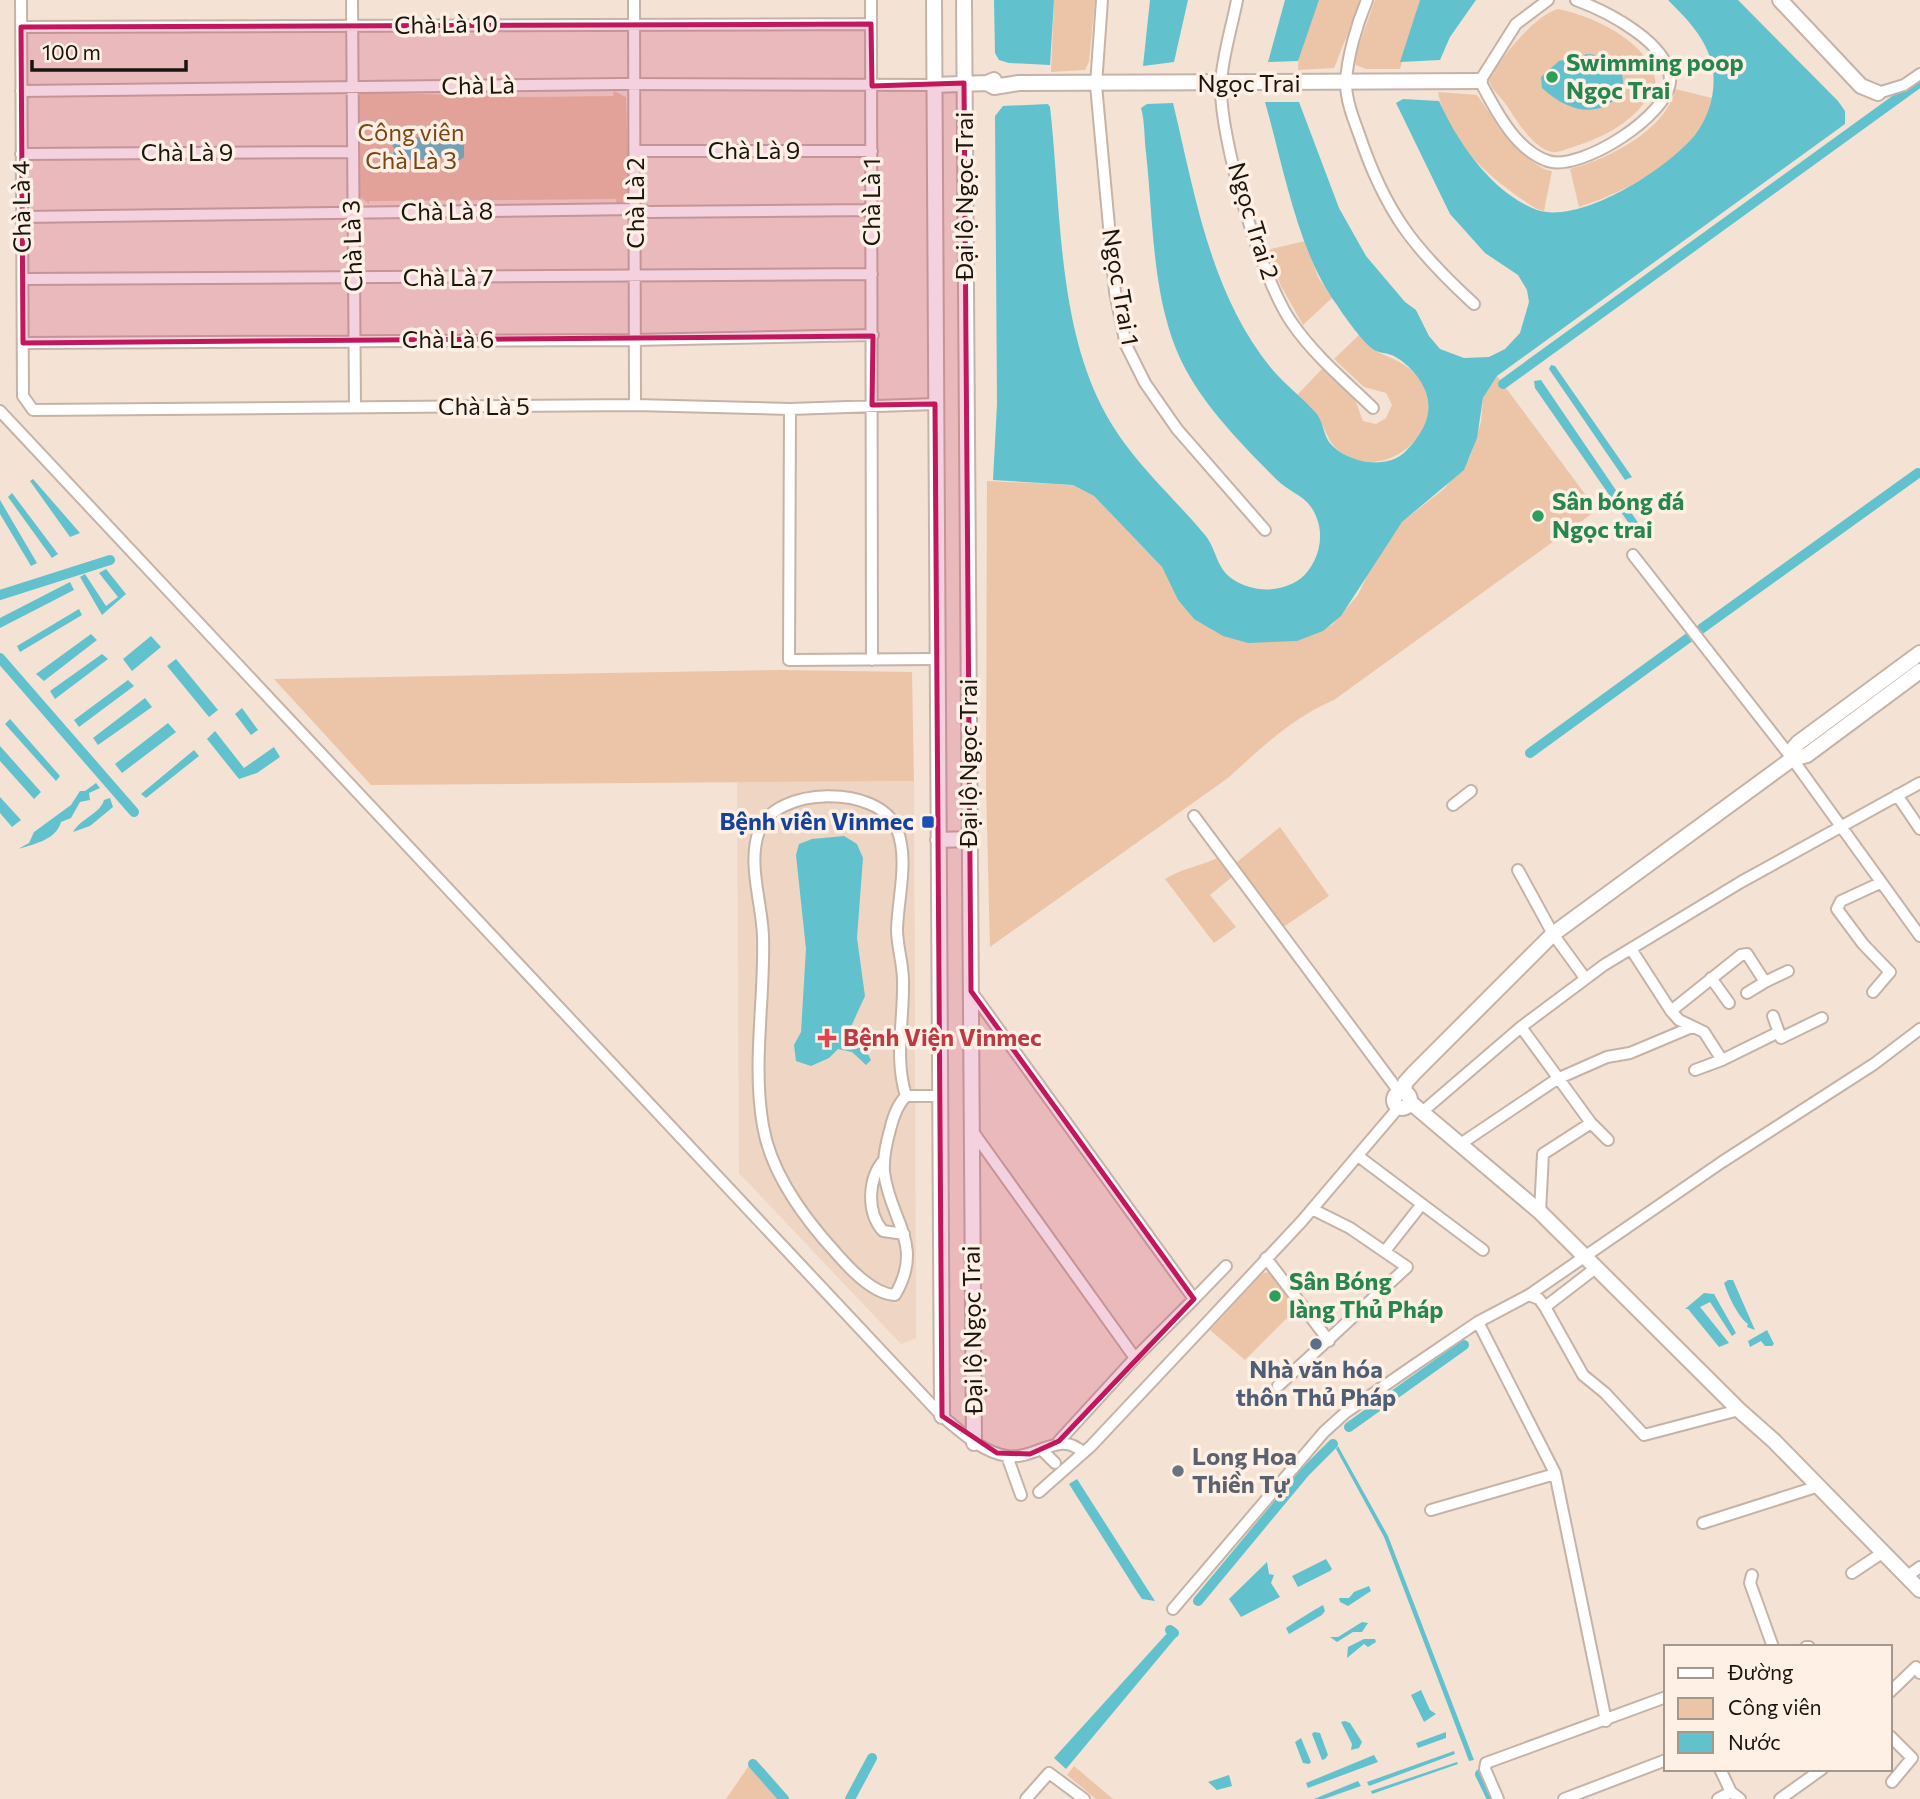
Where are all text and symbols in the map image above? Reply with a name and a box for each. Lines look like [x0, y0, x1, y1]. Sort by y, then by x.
street label: Chà Là 10 [394, 8, 498, 39]
scale bar [32, 28, 186, 72]
text: 100 m [42, 39, 101, 64]
place label: Swimming poop Ngọc Trai [1566, 47, 1744, 104]
street label: Ngọc Trai [1197, 68, 1301, 97]
street label: Chà Là [441, 69, 515, 100]
marker: Swimming poop Ngọc Trai [1544, 69, 1560, 85]
street label: Đại lộ Ngọc Trai [949, 111, 978, 282]
park label: Công viên Chà Là 3 [357, 117, 465, 174]
street label: Chà Là 9 [708, 135, 800, 164]
street label: Chà Là 9 [141, 137, 233, 166]
street label: Chà Là 2 [620, 157, 649, 249]
street label: Chà Là 1 [856, 158, 885, 246]
street label: Ngọc Trai 2 [1223, 158, 1286, 283]
street label: Chà Là 4 [5, 161, 36, 253]
street label: Chà Là 8 [400, 195, 494, 226]
street label: Chà Là 3 [335, 200, 368, 292]
street label: Ngọc Trai 1 [1097, 226, 1146, 347]
street label: Chà Là 7 [403, 262, 493, 291]
street label: Chà Là 6 [402, 324, 494, 353]
street label: Chà Là 5 [438, 391, 530, 420]
place label: Sân bóng đá Ngọc trai [1552, 486, 1684, 543]
marker: Sân bóng đá Ngọc trai [1530, 508, 1546, 524]
street label: Đại lộ Ngọc Trai [953, 678, 982, 849]
place label: Bệnh viên Vinmec [719, 806, 914, 835]
marker: Bệnh viên Vinmec [920, 814, 936, 830]
place label: Bệnh Viện Vinmec [843, 1022, 1042, 1051]
marker: Bệnh Viện Vinmec [817, 1028, 837, 1048]
street label: Đại lộ Ngọc Trai [956, 1245, 987, 1416]
place label: Sân Bóng làng Thủ Pháp [1289, 1266, 1444, 1323]
marker: Sân Bóng làng Thủ Pháp [1267, 1288, 1283, 1304]
marker: Nhà văn hóa thôn Thủ Pháp [1308, 1336, 1324, 1352]
place label: Nhà văn hóa thôn Thủ Pháp [1236, 1354, 1396, 1411]
place label: Long Hoa Thiền Tự [1192, 1441, 1297, 1498]
marker: Long Hoa Thiền Tự [1170, 1463, 1186, 1479]
legend [1664, 1645, 1892, 1771]
text: Đường [1727, 1659, 1793, 1684]
text: Công viên [1728, 1694, 1822, 1719]
text: Nước [1728, 1729, 1781, 1754]

